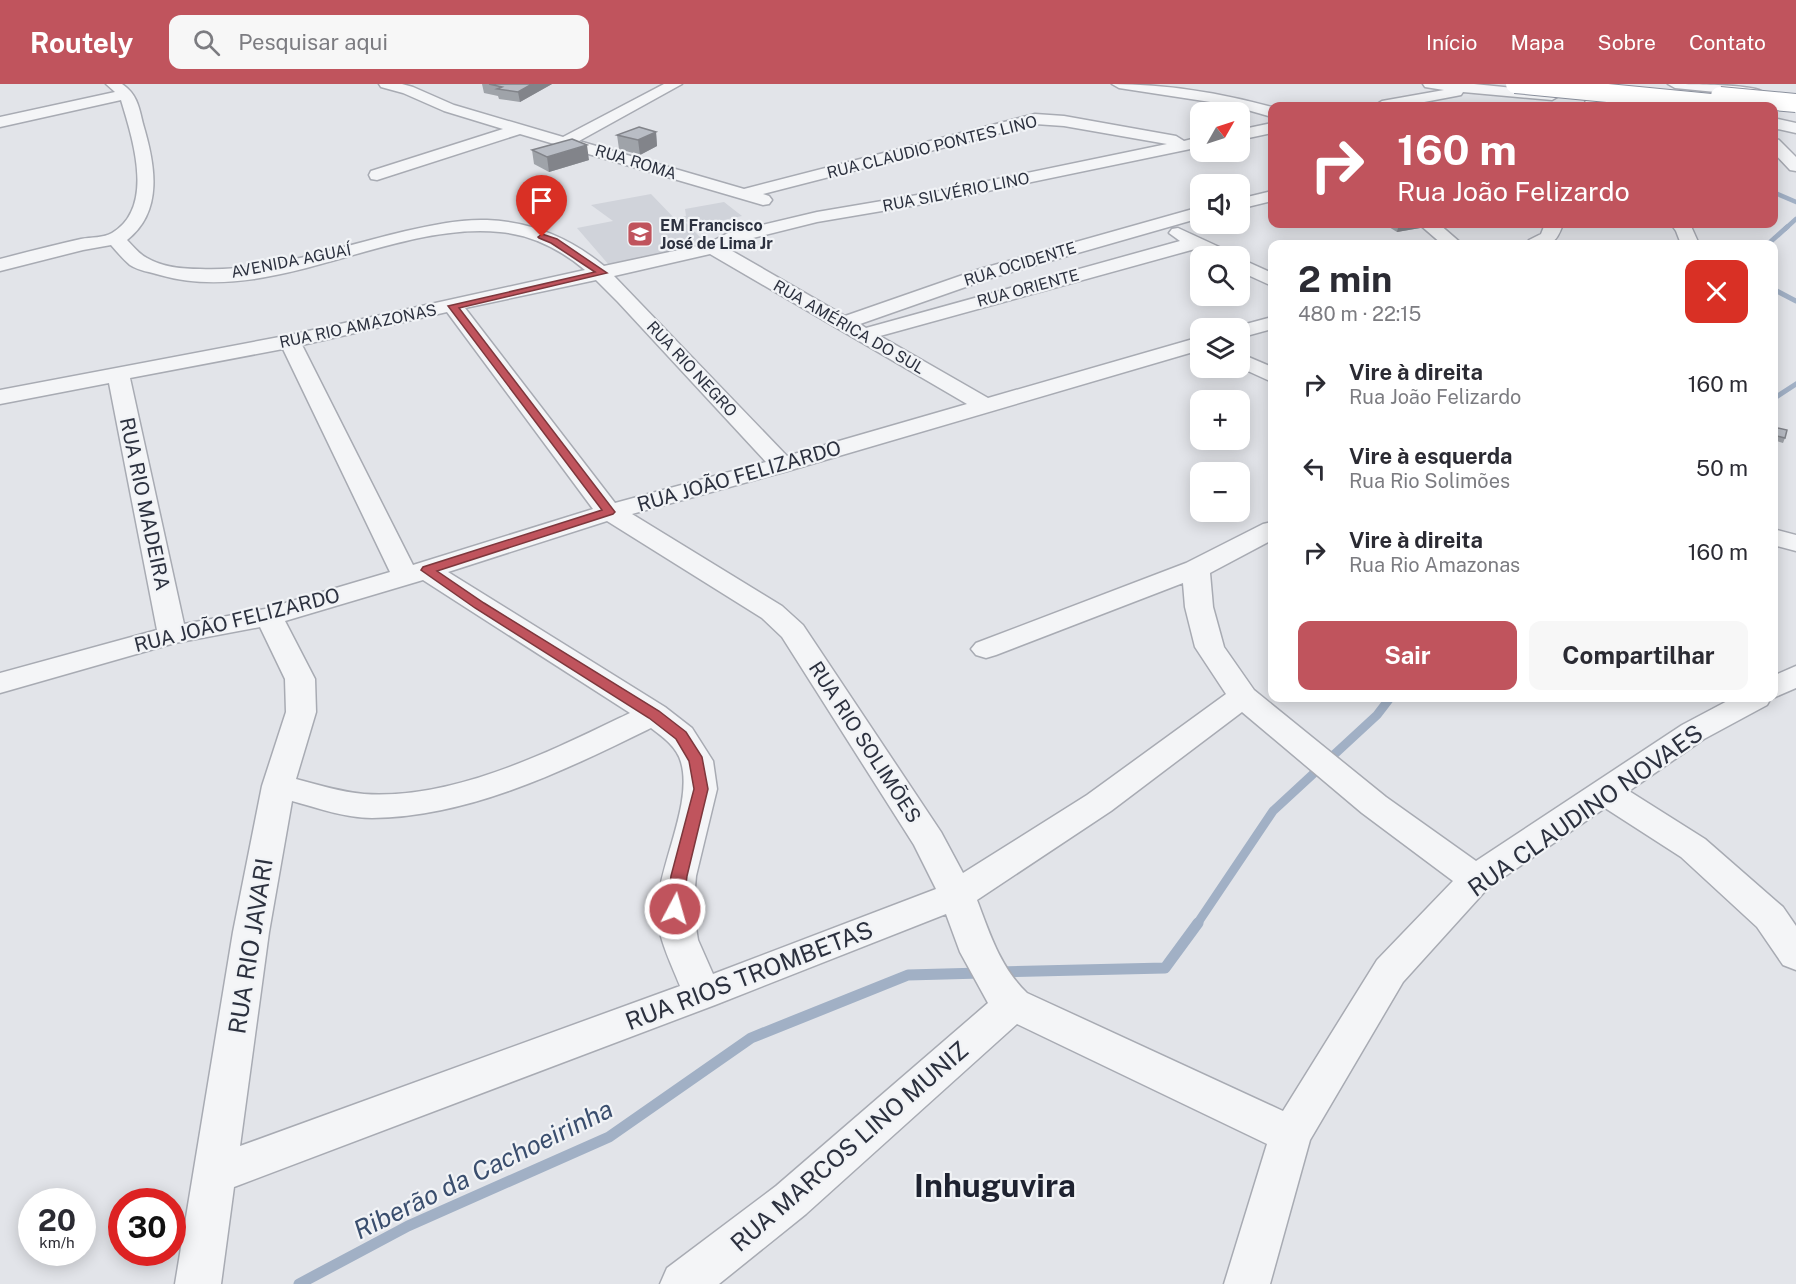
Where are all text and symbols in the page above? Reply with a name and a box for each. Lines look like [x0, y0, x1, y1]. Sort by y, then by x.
search box [169, 15, 589, 69]
text: Routely [30, 26, 133, 59]
icon: search [190, 26, 223, 59]
text: Pesquisar aqui [238, 29, 388, 55]
text: Início [1426, 30, 1477, 55]
text: Mapa [1510, 30, 1565, 55]
text: Sobre [1598, 30, 1656, 55]
text: Contato [1689, 30, 1766, 55]
north arrow [1190, 102, 1250, 162]
map controls [1190, 102, 1250, 522]
street label: RUA CLAUDIO PONTES LINO [825, 112, 1039, 182]
text: 160 m [1397, 125, 1517, 174]
icon: right [1298, 126, 1376, 204]
street label: RUA ROMA [593, 141, 679, 183]
street label: RUA SILVÉRIO LINO [881, 167, 1031, 216]
button: sound [1190, 174, 1250, 234]
pin [516, 175, 567, 237]
text: Rua João Felizardo [1397, 175, 1630, 207]
icon: arrive [525, 184, 558, 217]
place label: EM Francisco José de Lima Jr [660, 216, 773, 253]
school or university icon: EM Francisco José de Lima Jr [625, 219, 655, 249]
street label: RUA OCIDENTE [962, 238, 1078, 290]
street label: AVENIDA AGUAÍ [229, 239, 353, 282]
button: search [1190, 246, 1250, 306]
text: 2 min [1298, 258, 1392, 300]
button: close [1685, 260, 1748, 323]
street label: RUA ORIENTE [975, 265, 1081, 311]
street label: RUA AMÉRICA DO SUL [770, 275, 928, 378]
street label: RUA RIO AMAZONAS [278, 300, 438, 352]
text: 480 m · 22:15 [1298, 302, 1421, 326]
street label: RUA RIO NEGRO [643, 317, 741, 421]
button: layers [1190, 318, 1250, 378]
text: Vire à direita [1349, 359, 1483, 385]
icon: right [1298, 368, 1331, 401]
text: 160 m [1688, 371, 1748, 397]
text: Rua João Felizardo [1349, 385, 1521, 409]
button: + [1190, 390, 1250, 450]
street label: RUA RIO MADEIRA [115, 415, 175, 593]
street label: RUA JOÃO FELIZARDO [634, 434, 844, 517]
text: Vire à esquerda [1349, 443, 1513, 469]
icon: left [1298, 452, 1331, 485]
text: 50 m [1696, 455, 1748, 481]
button: − [1190, 462, 1250, 522]
text: Rua Rio Solimões [1349, 469, 1510, 493]
text: Vire à direita [1349, 527, 1483, 553]
icon: right [1298, 536, 1331, 569]
text: 160 m [1688, 539, 1748, 565]
text: Rua Rio Amazonas [1349, 553, 1520, 577]
street label: RUA JOÃO FELIZARDO [131, 582, 342, 657]
button: Sair [1298, 621, 1517, 690]
button: Compartilhar [1529, 621, 1748, 690]
street label: RUA RIO SOLIMÕES [804, 656, 927, 827]
street label: RUA CLAUDINO NOVAES [1462, 718, 1708, 902]
street label: RUA RIO JAVARI [222, 856, 278, 1036]
position arrow [643, 877, 707, 941]
street label: RUA RIOS TROMBETAS [621, 915, 877, 1035]
street label: RUA MARCOS LINO MUNIZ [725, 1035, 973, 1257]
water label: Riberão da Cachoeirinha [348, 1093, 618, 1245]
district label: Inhuguvira [914, 1167, 1076, 1204]
speed limit sign: 30 [108, 1188, 186, 1266]
text: 20 [38, 1202, 76, 1238]
text: km/h [39, 1234, 75, 1251]

